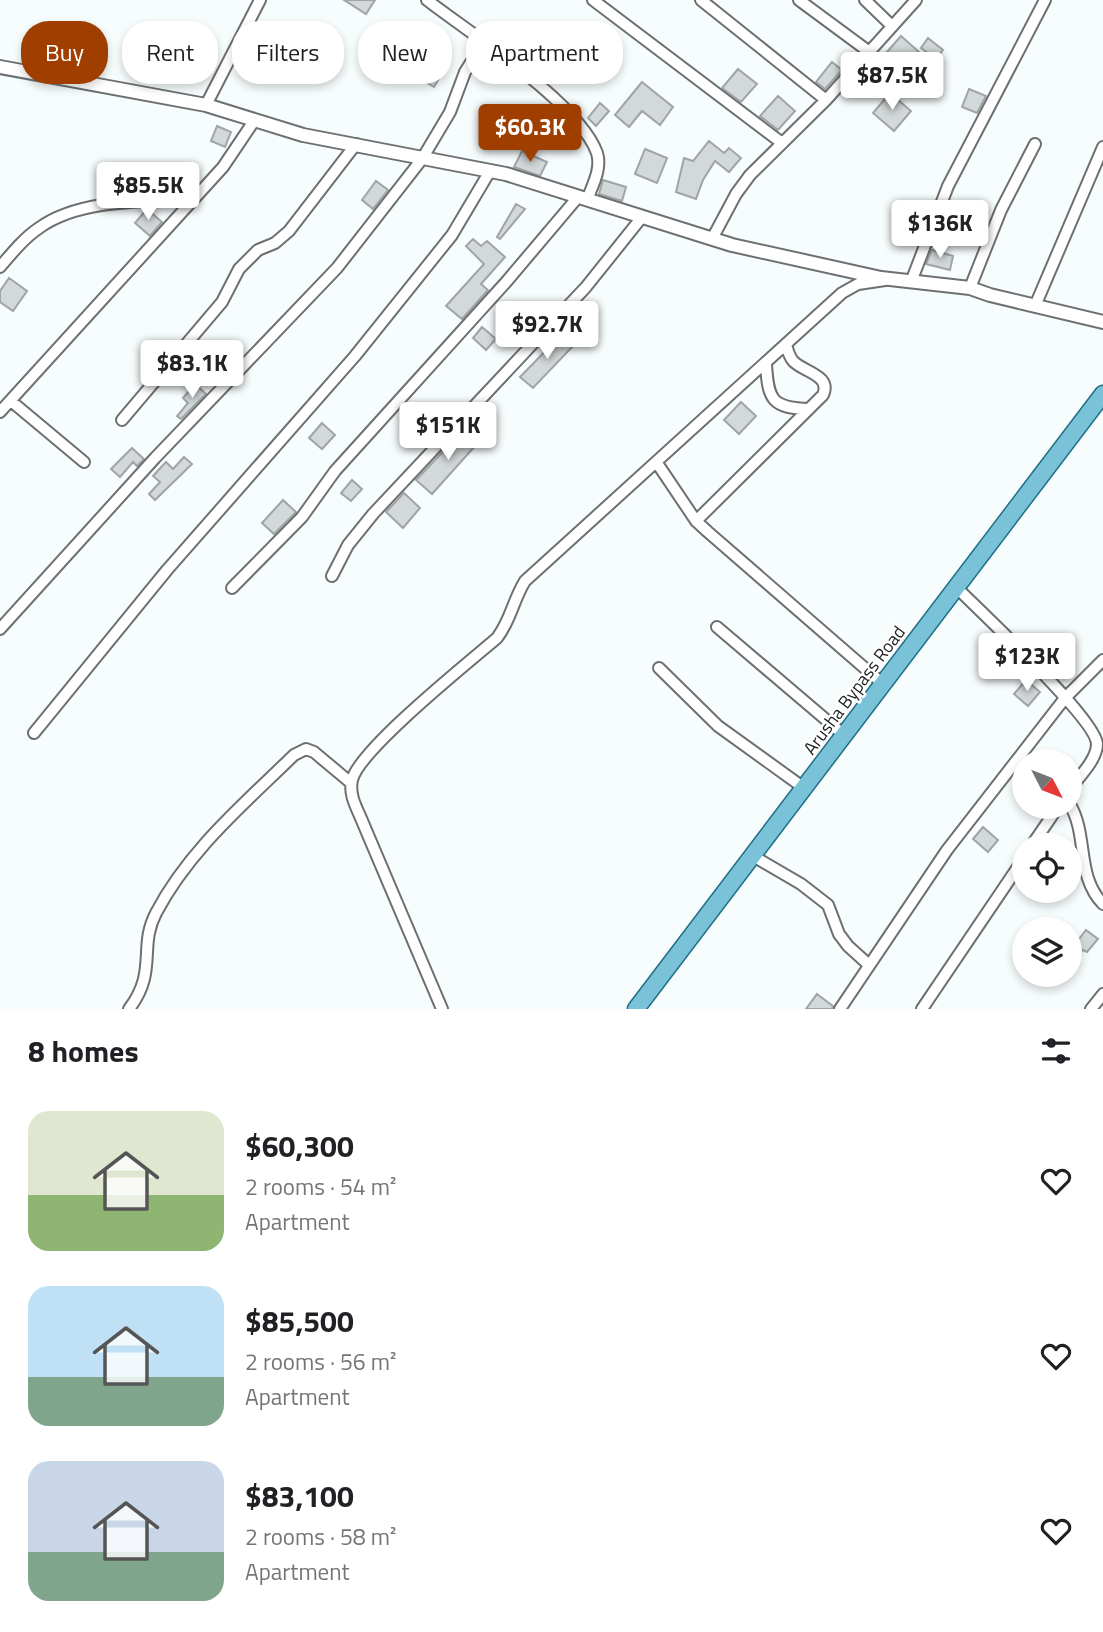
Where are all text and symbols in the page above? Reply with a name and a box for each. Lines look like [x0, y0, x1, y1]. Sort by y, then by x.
chip: Buy [21, 21, 108, 84]
chip: Rent [122, 21, 218, 84]
chip: Filters [232, 21, 344, 84]
chip: New [358, 21, 452, 84]
chip: Apartment [466, 21, 623, 84]
pin: $87.5K [835, 52, 949, 112]
text: $87.5K [856, 57, 928, 92]
pin: $60.3K [473, 104, 587, 164]
text: $60.3K [494, 109, 566, 144]
pin: $85.5K [91, 162, 205, 222]
text: $85.5K [112, 167, 184, 202]
pin: $136K [891, 201, 989, 260]
text: $136K [907, 205, 973, 240]
pin: $92.7K [490, 302, 604, 361]
text: $92.7K [511, 306, 583, 341]
pin: $83.1K [135, 340, 249, 400]
text: $83.1K [156, 345, 228, 380]
pin: $151K [399, 402, 497, 462]
text: $151K [415, 407, 481, 442]
street label: Arusha Bypass Road [796, 620, 912, 760]
pin: $123K [978, 634, 1076, 693]
text: $123K [994, 638, 1060, 673]
north arrow [1012, 749, 1082, 819]
map controls [1012, 749, 1082, 987]
button: locate [1012, 833, 1082, 903]
button: layers [1012, 917, 1082, 987]
text: 8 homes [28, 1028, 139, 1074]
icon: filters [1037, 1032, 1075, 1070]
text: $60,300 [245, 1123, 354, 1169]
icon: home [84, 1139, 168, 1223]
icon: heart [1037, 1162, 1075, 1200]
text: 2 rooms · 54 m² [245, 1169, 396, 1204]
text: Apartment [245, 1204, 350, 1239]
text: $85,500 [245, 1298, 354, 1344]
icon: home [84, 1314, 168, 1398]
icon: heart [1037, 1337, 1075, 1375]
text: 2 rooms · 56 m² [245, 1344, 396, 1379]
text: Apartment [245, 1379, 350, 1414]
text: $83,100 [245, 1473, 354, 1519]
icon: home [84, 1489, 168, 1573]
icon: heart [1037, 1512, 1075, 1550]
text: 2 rooms · 58 m² [245, 1519, 396, 1554]
text: Apartment [245, 1554, 350, 1589]

